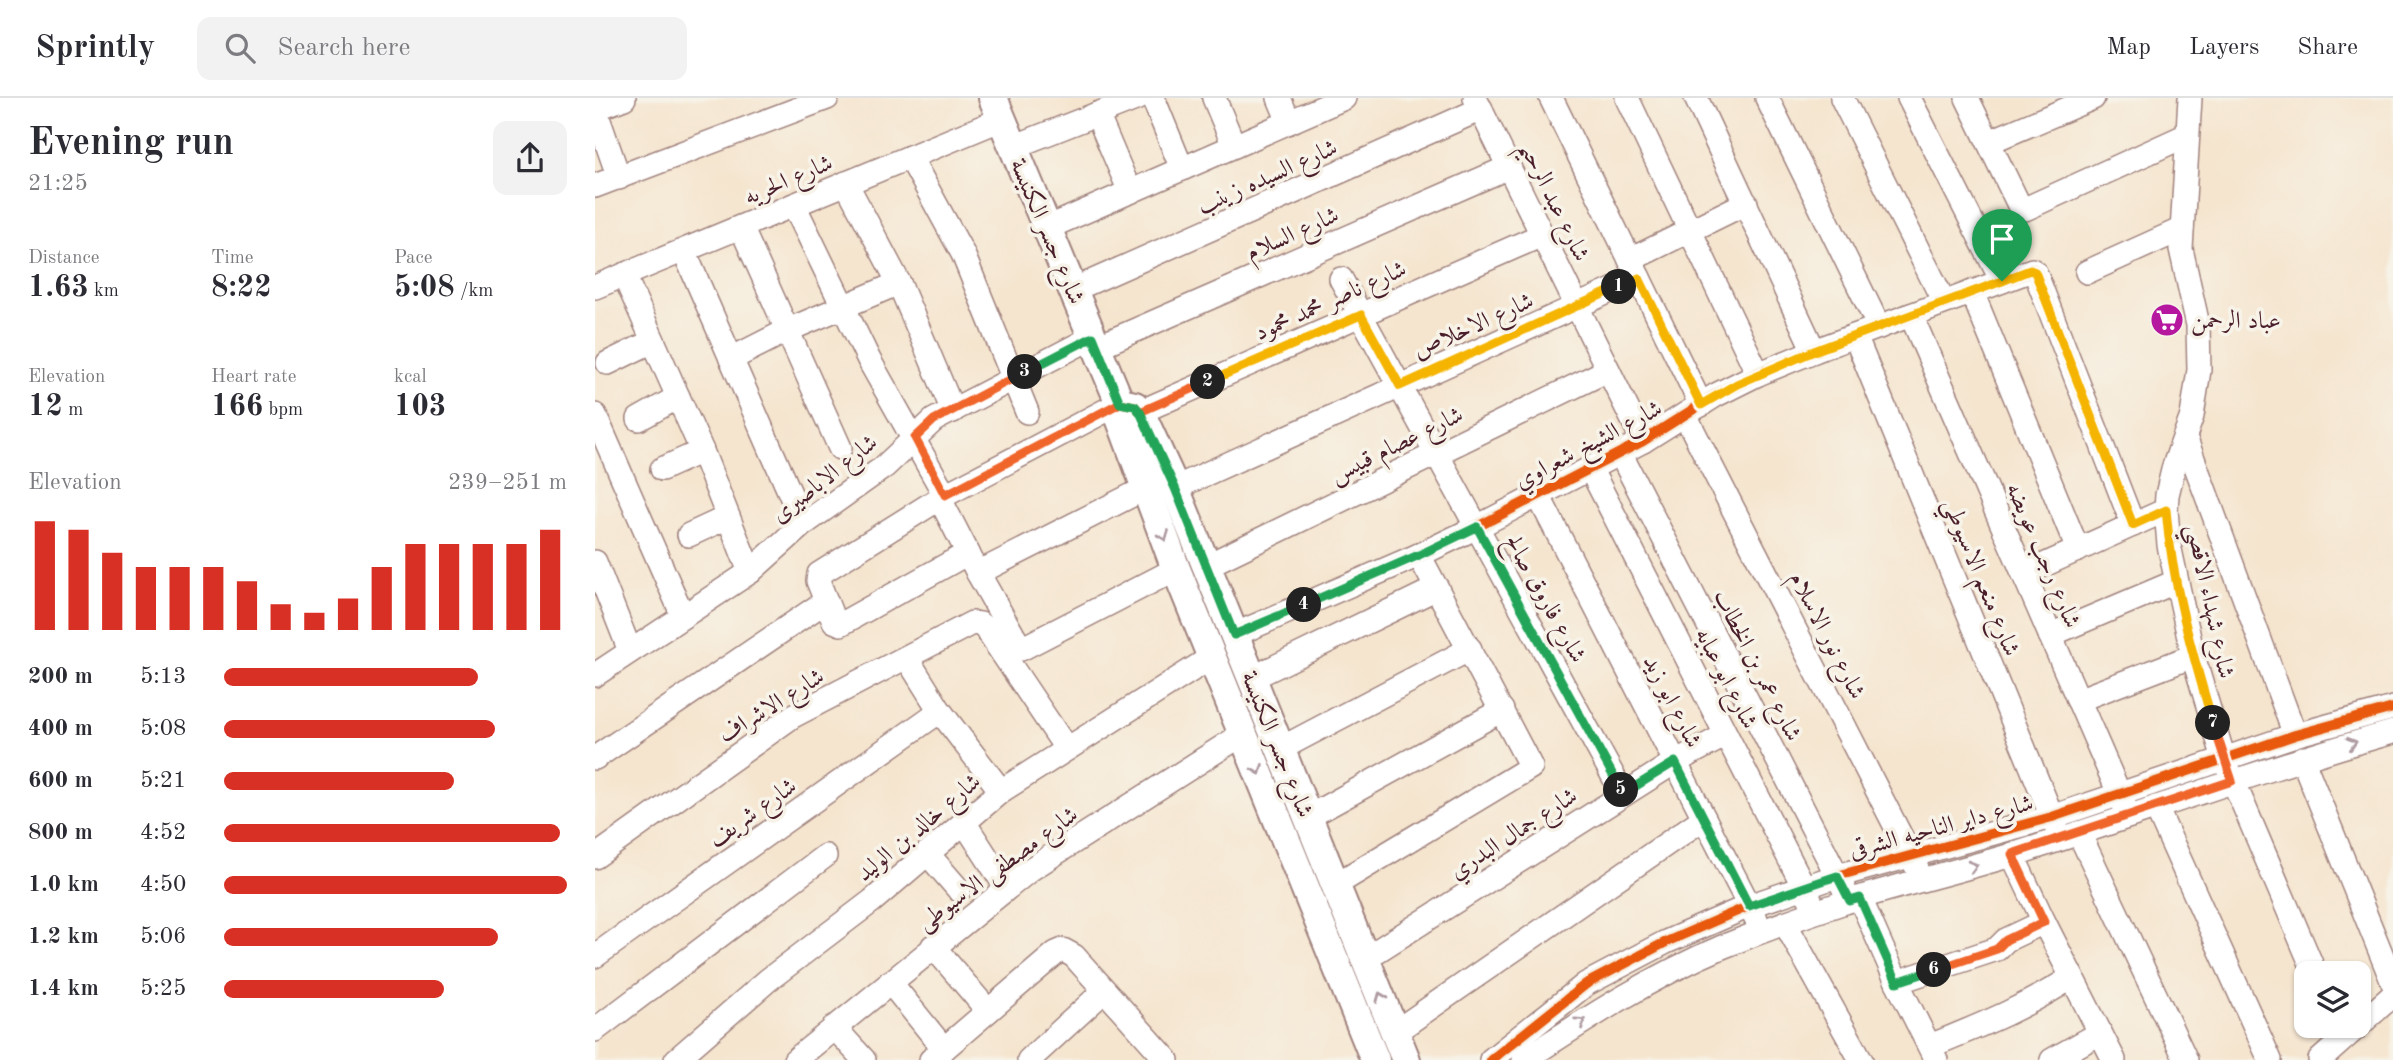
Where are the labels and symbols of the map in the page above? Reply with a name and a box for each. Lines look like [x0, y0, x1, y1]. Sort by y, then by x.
street label: شارع السيده زينب [1194, 136, 1344, 225]
street label: شارع عبد الرحيم [1505, 138, 1593, 270]
street label: شارع الحريه [741, 152, 839, 216]
street label: شارع جسر الكنيسة [999, 155, 1089, 310]
street label: شارع السلام [1243, 204, 1346, 272]
pin [1972, 209, 2032, 281]
street label: شارع ناصر محمد محمود [1251, 258, 1413, 351]
pin: 1 [1601, 270, 1637, 304]
street label: شارع الاخلاص [1410, 290, 1540, 370]
supermarket icon: عباد الرحمن [2148, 301, 2186, 339]
place label: عباد الرحمن [2191, 309, 2281, 336]
pin: 3 [1007, 354, 1043, 390]
pin: 2 [1191, 364, 1225, 400]
street label: شارع الشيخ شعراوي [1511, 397, 1670, 501]
street label: شارع عصام قبيس [1326, 403, 1470, 495]
street label: شارع الاباصيرى [768, 431, 886, 533]
street label: شارع رجب عويضه [1995, 480, 2084, 634]
street label: شارع منعم الاسيوطي [1929, 496, 2023, 663]
street label: شارع شهداء الاقصي [2173, 522, 2237, 683]
one-way arrow [1156, 530, 1170, 542]
street label: شارع فاروق صالح [1494, 531, 1589, 670]
street label: شارع نور الاسلام [1778, 568, 1869, 707]
street label: شارع عمر بن الخطاب [1702, 586, 1805, 748]
pin: 4 [1287, 588, 1321, 622]
street label: شارع ابو عبايه [1684, 625, 1761, 736]
street label: شارع ابو زيد [1632, 652, 1705, 755]
street label: شارع الاشراف [715, 665, 832, 754]
street label: شارع جسر الكنيسة [1230, 667, 1318, 824]
pin: 7 [2195, 706, 2231, 740]
one-way arrow [2346, 737, 2358, 752]
one-way arrow [1249, 764, 1263, 776]
street label: شارع خالد بن الوليد [853, 770, 990, 892]
pin: 5 [1604, 772, 1639, 808]
street label: شارع شريف [705, 775, 805, 858]
street label: شارع جمال البدري [1446, 785, 1586, 890]
street label: شارع داير الناحيه الشرقى [1847, 791, 2038, 870]
street label: شارع مصطفى الاسيوطى [913, 803, 1087, 941]
one-way arrow [1966, 859, 1978, 874]
pin: 6 [1917, 952, 1951, 988]
one-way arrow [1376, 991, 1390, 1003]
one-way arrow [1573, 1018, 1586, 1030]

